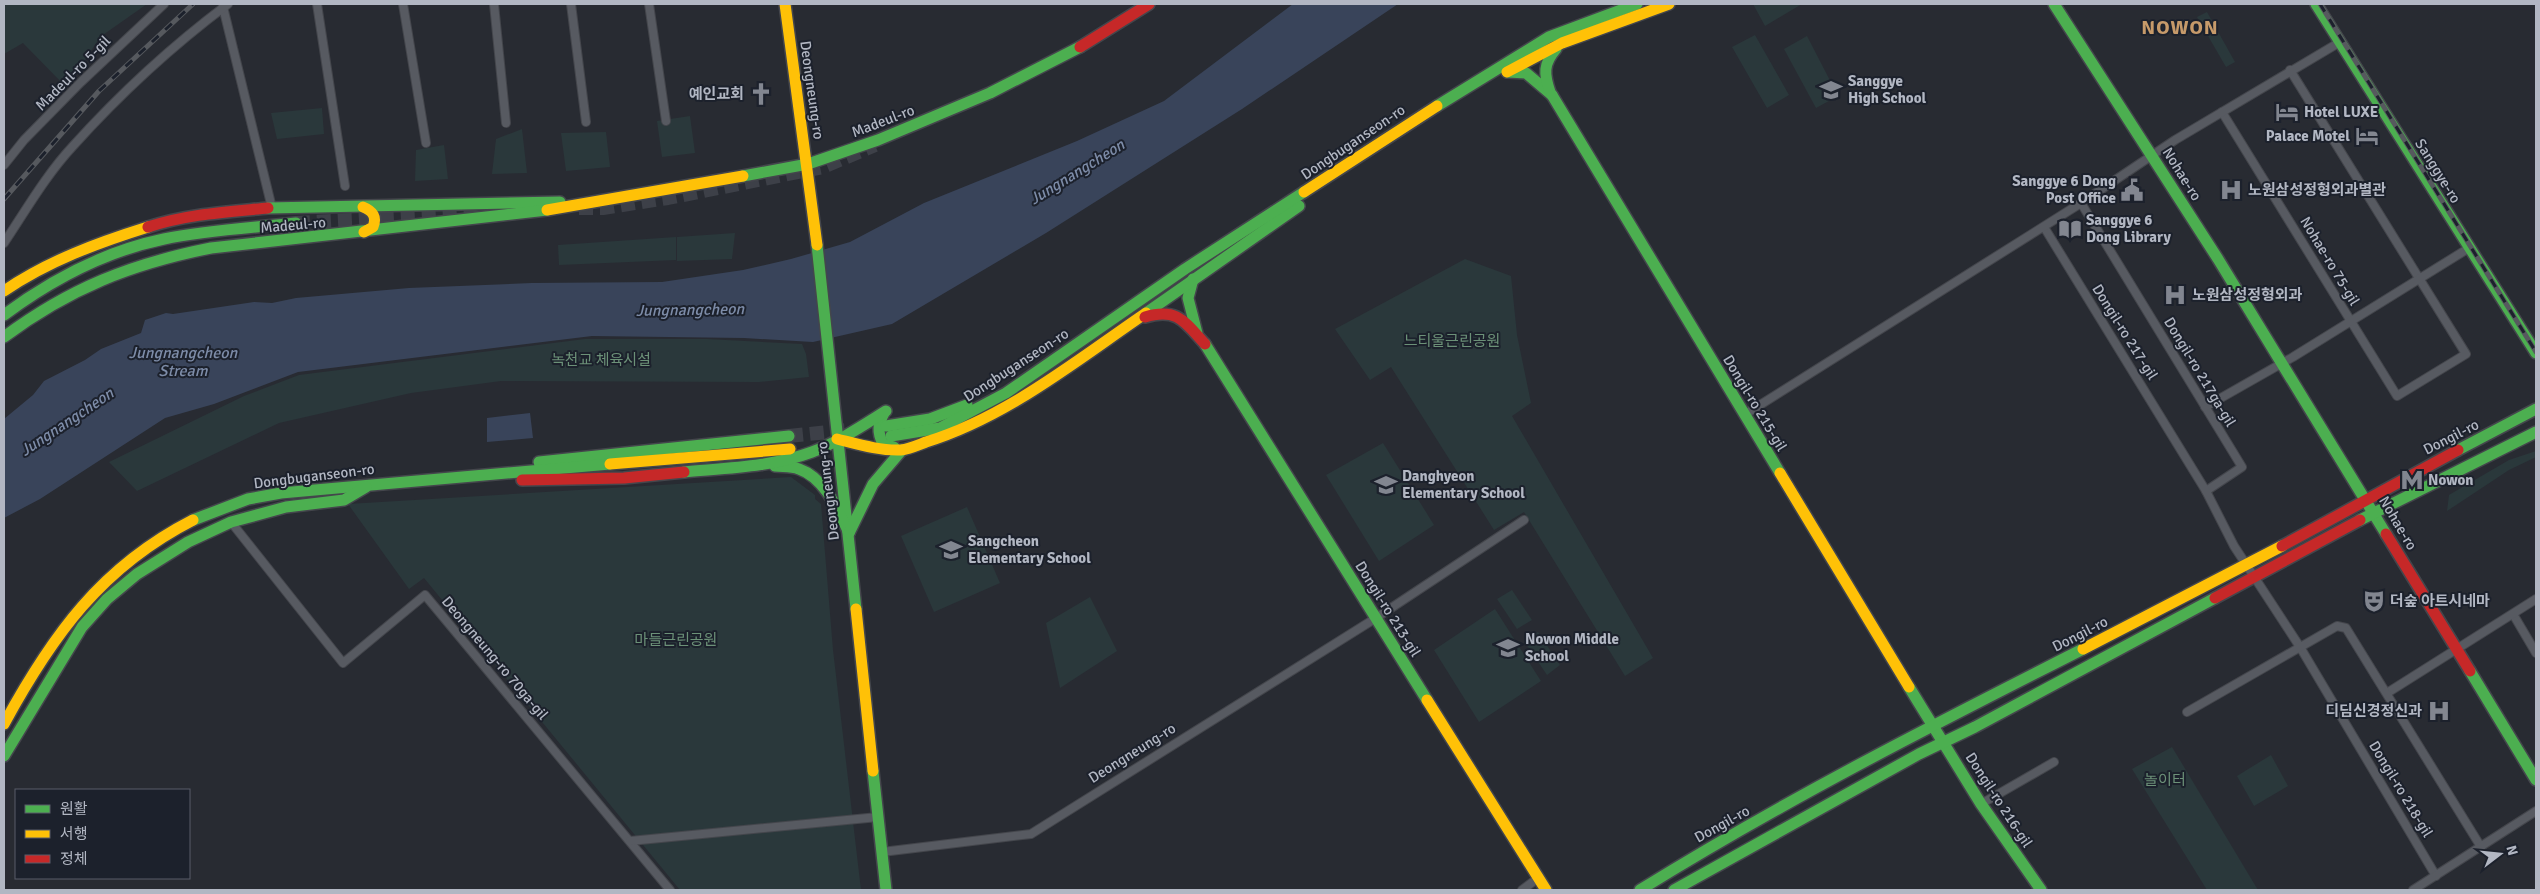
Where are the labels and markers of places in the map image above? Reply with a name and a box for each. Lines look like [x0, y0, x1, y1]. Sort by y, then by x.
place label: Sanggye High School [1848, 72, 1927, 107]
school or university icon: Sanggye High School [1818, 77, 1844, 103]
church icon: 예인교회 [748, 81, 774, 107]
place label: 예인교회 [689, 85, 744, 103]
hotel icon: Hotel LUXE [2274, 99, 2300, 125]
place label: Hotel LUXE [2304, 103, 2379, 121]
hotel icon: Palace Motel [2354, 123, 2380, 149]
place label: Palace Motel [2266, 127, 2350, 145]
place label: Sanggye 6 Dong Post Office [2012, 172, 2116, 207]
public building icon: Sanggye 6 Dong Post Office [2119, 177, 2145, 203]
hospital icon: 노원삼성정형외과별관 [2218, 177, 2244, 203]
place label: 노원삼성정형외과별관 [2248, 181, 2386, 199]
place label: Sanggye 6 Dong Library [2086, 211, 2171, 246]
library icon: Sanggye 6 Dong Library [2057, 216, 2083, 242]
hospital icon: 노원삼성정형외과 [2162, 282, 2188, 308]
place label: 노원삼성정형외과 [2192, 286, 2303, 304]
place label: Danghyeon Elementary School [1402, 467, 1525, 502]
metro station icon: Nowon [2399, 467, 2425, 493]
place label: Nowon [2428, 471, 2474, 489]
school or university icon: Danghyeon Elementary School [1373, 472, 1399, 498]
place label: Sangcheon Elementary School [968, 532, 1091, 567]
school or university icon: Sangcheon Elementary School [938, 537, 964, 563]
theatre icon: 더숲 아트시네마 [2361, 588, 2387, 614]
place label: 더숲 아트시네마 [2390, 592, 2490, 610]
place label: Nowon Middle School [1525, 630, 1619, 665]
school or university icon: Nowon Middle School [1495, 635, 1521, 661]
hospital icon: 디딤신경정신과 [2426, 698, 2452, 724]
place label: 디딤신경정신과 [2325, 702, 2422, 720]

